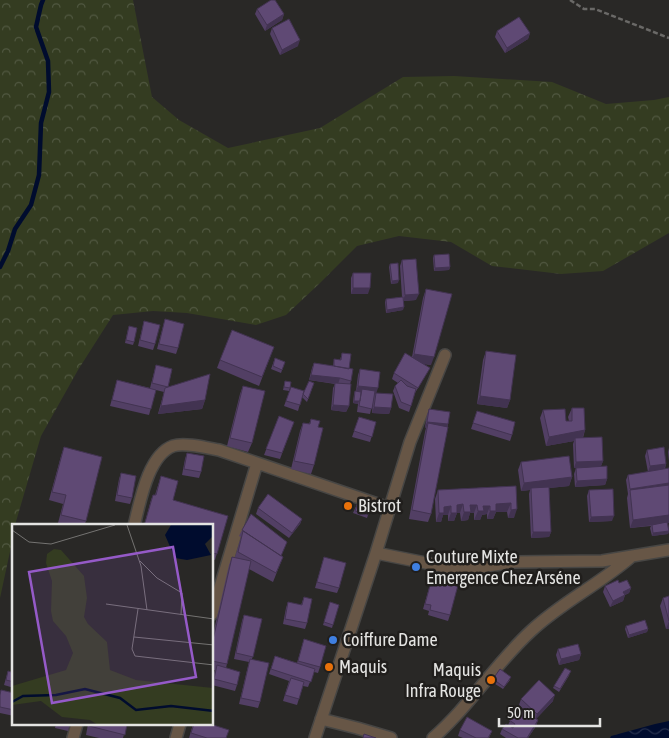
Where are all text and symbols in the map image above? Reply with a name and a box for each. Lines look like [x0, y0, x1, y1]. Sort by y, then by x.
place label: Bistrot [358, 495, 401, 516]
marker: Bistrot [342, 500, 354, 512]
inset map [12, 524, 214, 726]
place label: Couture Mixte Emergence Chez Arséne [426, 546, 581, 588]
marker: Couture Mixte Emergence Chez Arséne [410, 561, 422, 573]
place label: Coiffure Dame [343, 629, 438, 650]
marker: Coiffure Dame [327, 634, 339, 646]
place label: Maquis [339, 656, 387, 677]
place label: Maquis Infra Rouge [405, 659, 481, 701]
marker: Maquis [323, 661, 335, 673]
marker: Maquis Infra Rouge [485, 674, 497, 686]
scale bar [499, 696, 600, 728]
text: 50 m [507, 704, 534, 721]

